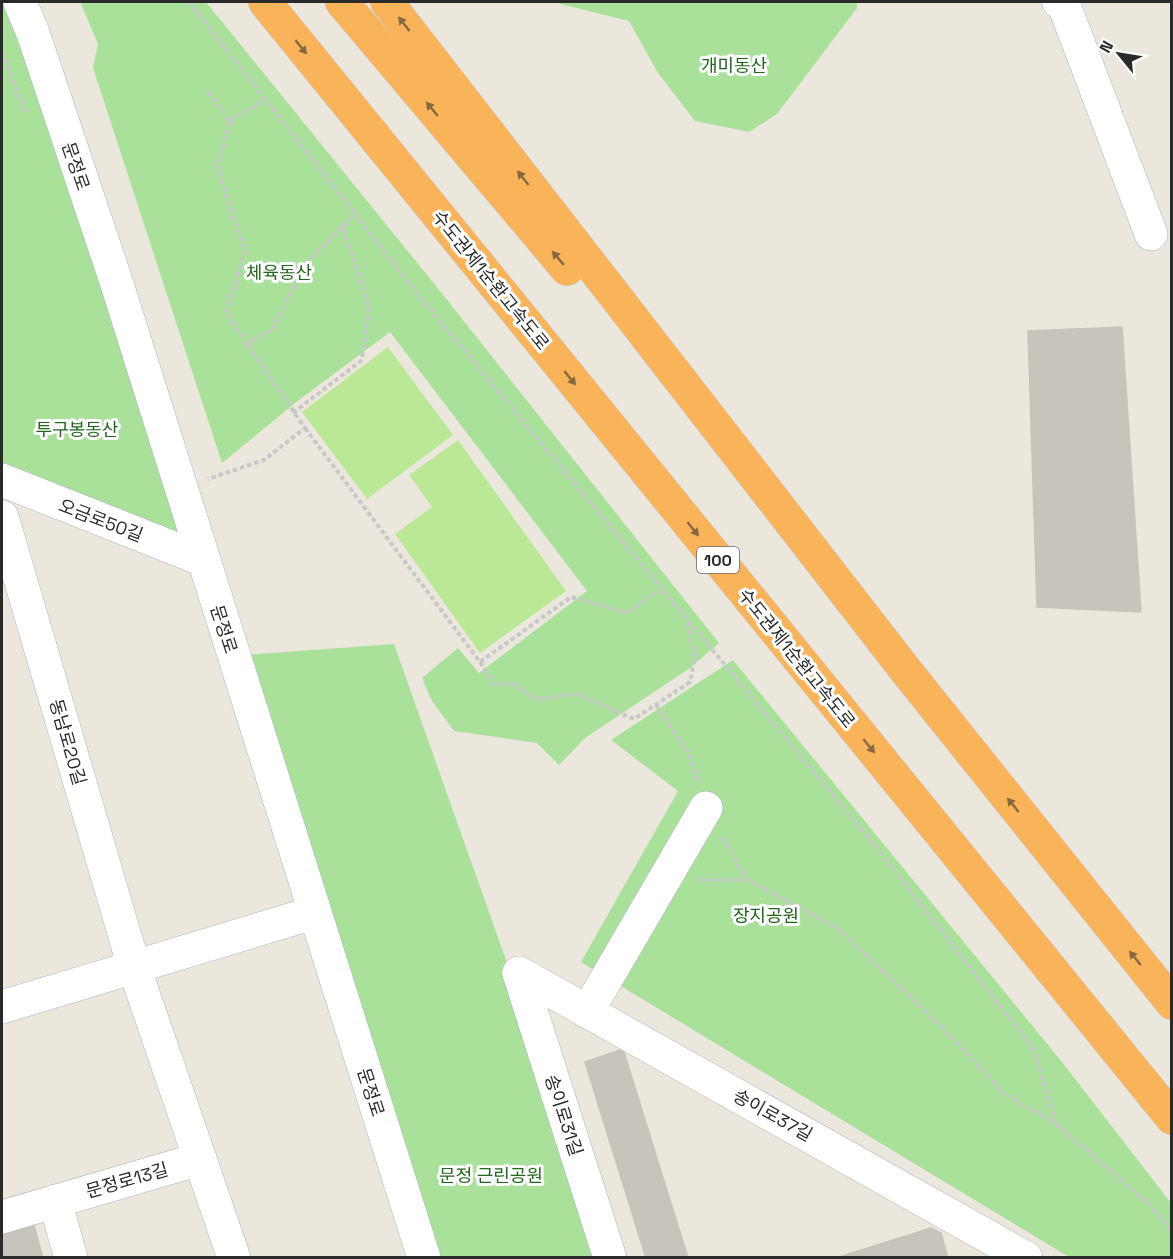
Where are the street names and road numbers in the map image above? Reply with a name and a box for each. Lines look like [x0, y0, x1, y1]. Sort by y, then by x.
street label: 문정로 [57, 139, 95, 193]
street label: 수도권제1순환고속도로 [428, 205, 554, 355]
street label: 오금로50길 [56, 493, 146, 547]
road number: 100 [697, 547, 739, 573]
street label: 수도권제1순환고속도로 [734, 583, 860, 733]
street label: 문정로 [205, 602, 243, 656]
street label: 동남로20길 [45, 696, 91, 788]
street label: 문정로 [352, 1065, 390, 1119]
street label: 송이로31길 [540, 1071, 588, 1159]
street label: 송이로37길 [729, 1084, 817, 1146]
street label: 문정로13길 [83, 1157, 171, 1203]

